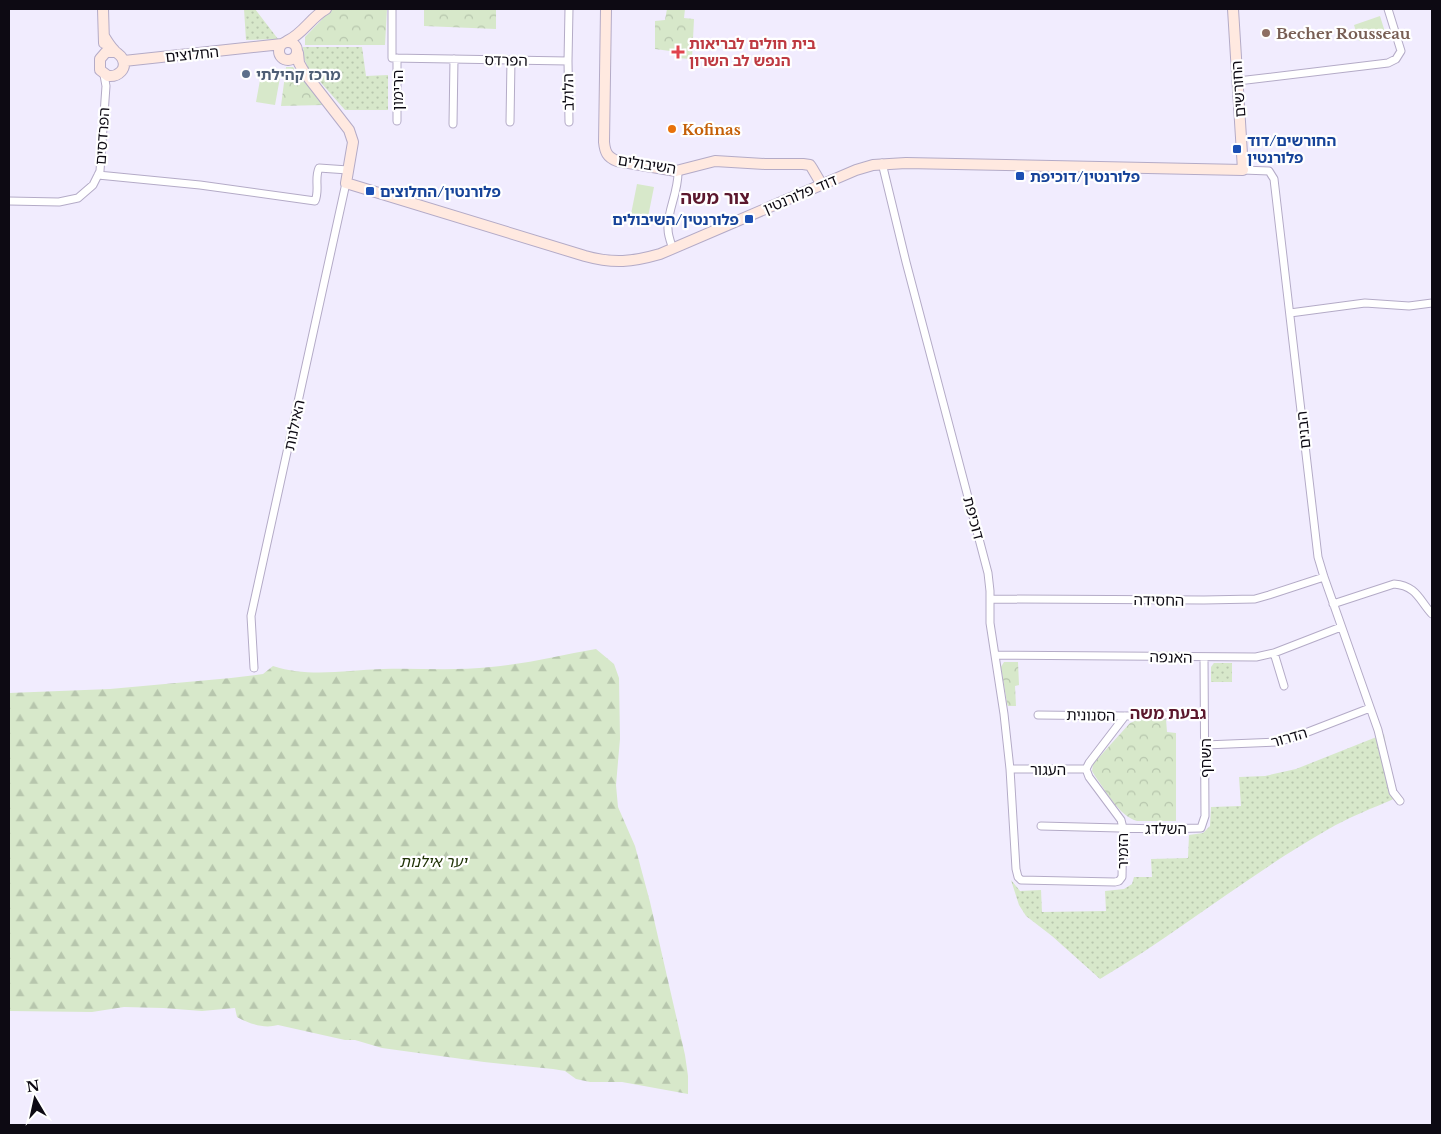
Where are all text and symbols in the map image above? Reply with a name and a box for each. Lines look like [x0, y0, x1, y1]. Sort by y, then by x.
place label: Becher Rousseau [1276, 24, 1411, 43]
marker: Becher Rousseau [1260, 27, 1272, 39]
place label: בית חולים לבריאות הנפש לב השרון [689, 34, 816, 70]
street label: החלוצים [164, 42, 220, 66]
marker: בית חולים לבריאות הנפש לב השרון [671, 45, 685, 59]
street label: הפרדס [484, 50, 528, 70]
street label: החורשים [1227, 60, 1249, 118]
place label: מרכז קהילתי [256, 65, 341, 84]
marker: מרכז קהילתי [240, 68, 252, 80]
street label: הרימון [388, 70, 407, 110]
street label: הלולב [558, 73, 578, 111]
street label: הפרדסים [91, 107, 113, 165]
place label: Kofinas [682, 120, 741, 139]
marker: Kofinas [666, 123, 678, 135]
place label: החורשים/דוד פלורנטין [1247, 131, 1336, 167]
marker: החורשים/דוד פלורנטין [1231, 143, 1243, 155]
street label: השיבולים [616, 150, 678, 178]
place label: פלורנטין/דוכיפת [1030, 167, 1140, 186]
street label: דוד פלורנטין [760, 170, 840, 218]
marker: פלורנטין/דוכיפת [1014, 170, 1026, 182]
place label: פלורנטין/החלוצים [380, 182, 501, 201]
marker: פלורנטין/החלוצים [364, 185, 376, 197]
district label: צור משה [680, 187, 750, 209]
place label: פלורנטין/השיבולים [612, 210, 739, 229]
marker: פלורנטין/השיבולים [743, 213, 755, 225]
street label: האילנות [279, 398, 309, 452]
street label: הבנים [1292, 410, 1314, 450]
street label: דוכיפת [959, 494, 989, 542]
street label: החסידה [1134, 590, 1184, 610]
street label: האנפה [1149, 647, 1193, 667]
district label: גבעת משה [1130, 703, 1207, 723]
street label: הסנונית [1066, 705, 1116, 725]
street label: הדרור [1269, 723, 1309, 751]
street label: השחף [1196, 738, 1215, 778]
street label: העגור [1030, 760, 1066, 779]
street label: השלדג [1145, 819, 1187, 838]
street label: הזמיר [1113, 833, 1132, 869]
park label: יער אילנות [399, 852, 468, 871]
north arrow [10, 1074, 60, 1124]
text: N [25, 1076, 41, 1096]

